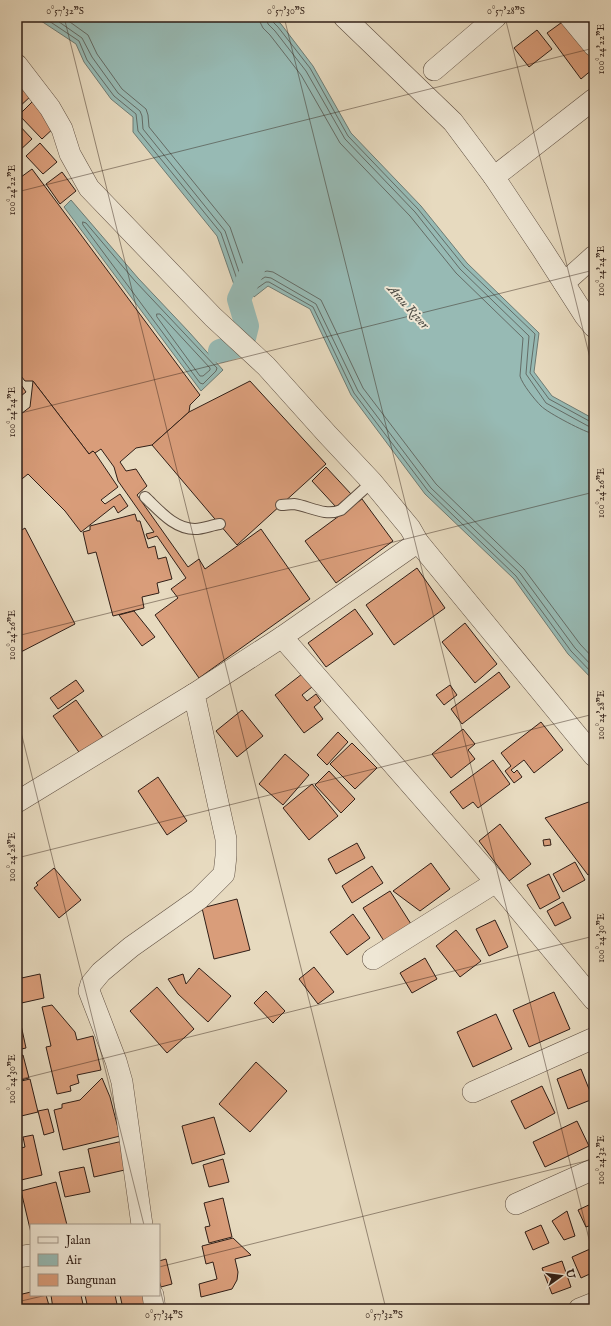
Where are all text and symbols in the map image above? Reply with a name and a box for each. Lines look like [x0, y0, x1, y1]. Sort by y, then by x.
text: 0°57'32"S [46, 5, 84, 18]
text: 0°57'30"S [267, 5, 305, 18]
text: 0°57'28"S [487, 5, 525, 18]
text: 100°24'22"E [595, 24, 608, 74]
text: 100°24'22"E [6, 165, 19, 215]
text: 100°24'24"E [595, 246, 608, 296]
water label: Arau River [382, 279, 433, 334]
text: 100°24'24"E [6, 387, 19, 437]
text: 100°24'26"E [595, 468, 608, 518]
text: 100°24'26"E [6, 610, 19, 660]
text: 100°24'28"E [595, 690, 608, 740]
text: 100°24'28"E [6, 832, 19, 882]
text: 100°24'30"E [595, 913, 608, 963]
text: 100°24'30"E [6, 1054, 19, 1104]
text: 100°24'32"E [595, 1135, 608, 1185]
legend [30, 1224, 160, 1296]
text: Jalan [64, 1233, 91, 1249]
text: Air [65, 1253, 82, 1268]
north arrow [541, 1256, 581, 1296]
text: U [562, 1267, 578, 1281]
text: Bangunan [66, 1273, 117, 1288]
text: 0°57'34"S [145, 1309, 183, 1322]
text: 0°57'32"S [365, 1309, 403, 1322]

